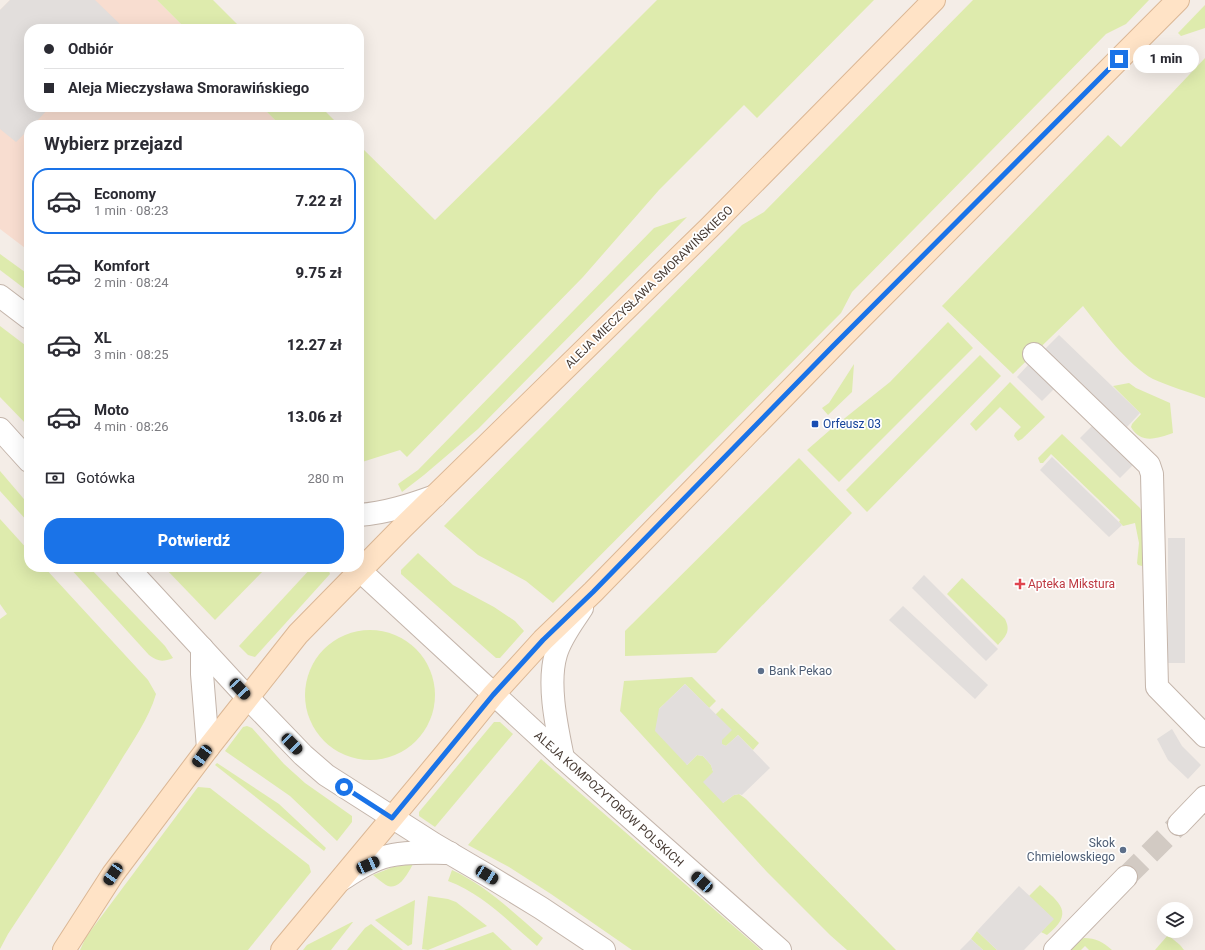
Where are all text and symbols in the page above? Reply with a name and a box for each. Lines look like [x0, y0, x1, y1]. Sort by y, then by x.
text: Odbiór [68, 40, 113, 58]
callout: 1 min [1133, 45, 1199, 73]
route end [1110, 50, 1128, 68]
text: 1 min [1150, 51, 1182, 66]
text: Aleja Mieczysława Smorawińskiego [68, 79, 309, 97]
text: Wybierz przejazd [44, 133, 183, 154]
icon: car [46, 183, 82, 219]
text: Economy [94, 185, 156, 203]
text: 7.22 zł [295, 192, 342, 210]
street label: ALEJA MIECZYSŁAWA SMORAWIŃSKIEGO [562, 202, 736, 371]
text: 1 min · 08:23 [94, 203, 169, 218]
icon: car [46, 255, 82, 291]
text: Komfort [94, 257, 150, 275]
text: 9.75 zł [295, 264, 342, 282]
text: 2 min · 08:24 [94, 275, 169, 290]
icon: car [46, 327, 82, 363]
text: XL [94, 329, 112, 347]
text: 12.27 zł [287, 336, 342, 354]
text: 3 min · 08:25 [94, 347, 169, 362]
icon: car [46, 399, 82, 435]
text: Moto [94, 401, 129, 419]
text: 13.06 zł [287, 408, 342, 426]
place label: Orfeusz 03 [823, 417, 881, 431]
text: 4 min · 08:26 [94, 419, 169, 434]
marker: Orfeusz 03 [810, 419, 820, 429]
icon: cash [44, 467, 66, 489]
text: Gotówka [76, 469, 135, 487]
text: 280 m [307, 471, 344, 486]
button: Potwierdź [44, 518, 344, 564]
place label: Apteka Mikstura [1028, 577, 1115, 591]
marker: Apteka Mikstura [1015, 579, 1025, 589]
place label: Bank Pekao [769, 664, 832, 678]
marker: Bank Pekao [756, 666, 766, 676]
car [227, 676, 253, 702]
street label: ALEJA KOMPOZYTORÓW POLSKICH [532, 728, 687, 870]
car [279, 731, 305, 757]
car [190, 743, 214, 769]
route start [335, 778, 353, 796]
place label: Skok Chmielowskiego [1027, 836, 1116, 864]
marker: Skok Chmielowskiego [1118, 845, 1128, 855]
car [355, 855, 381, 875]
car [101, 861, 125, 887]
car [474, 864, 500, 886]
car [689, 870, 715, 894]
map controls [1157, 902, 1193, 938]
button: layers [1157, 902, 1193, 938]

